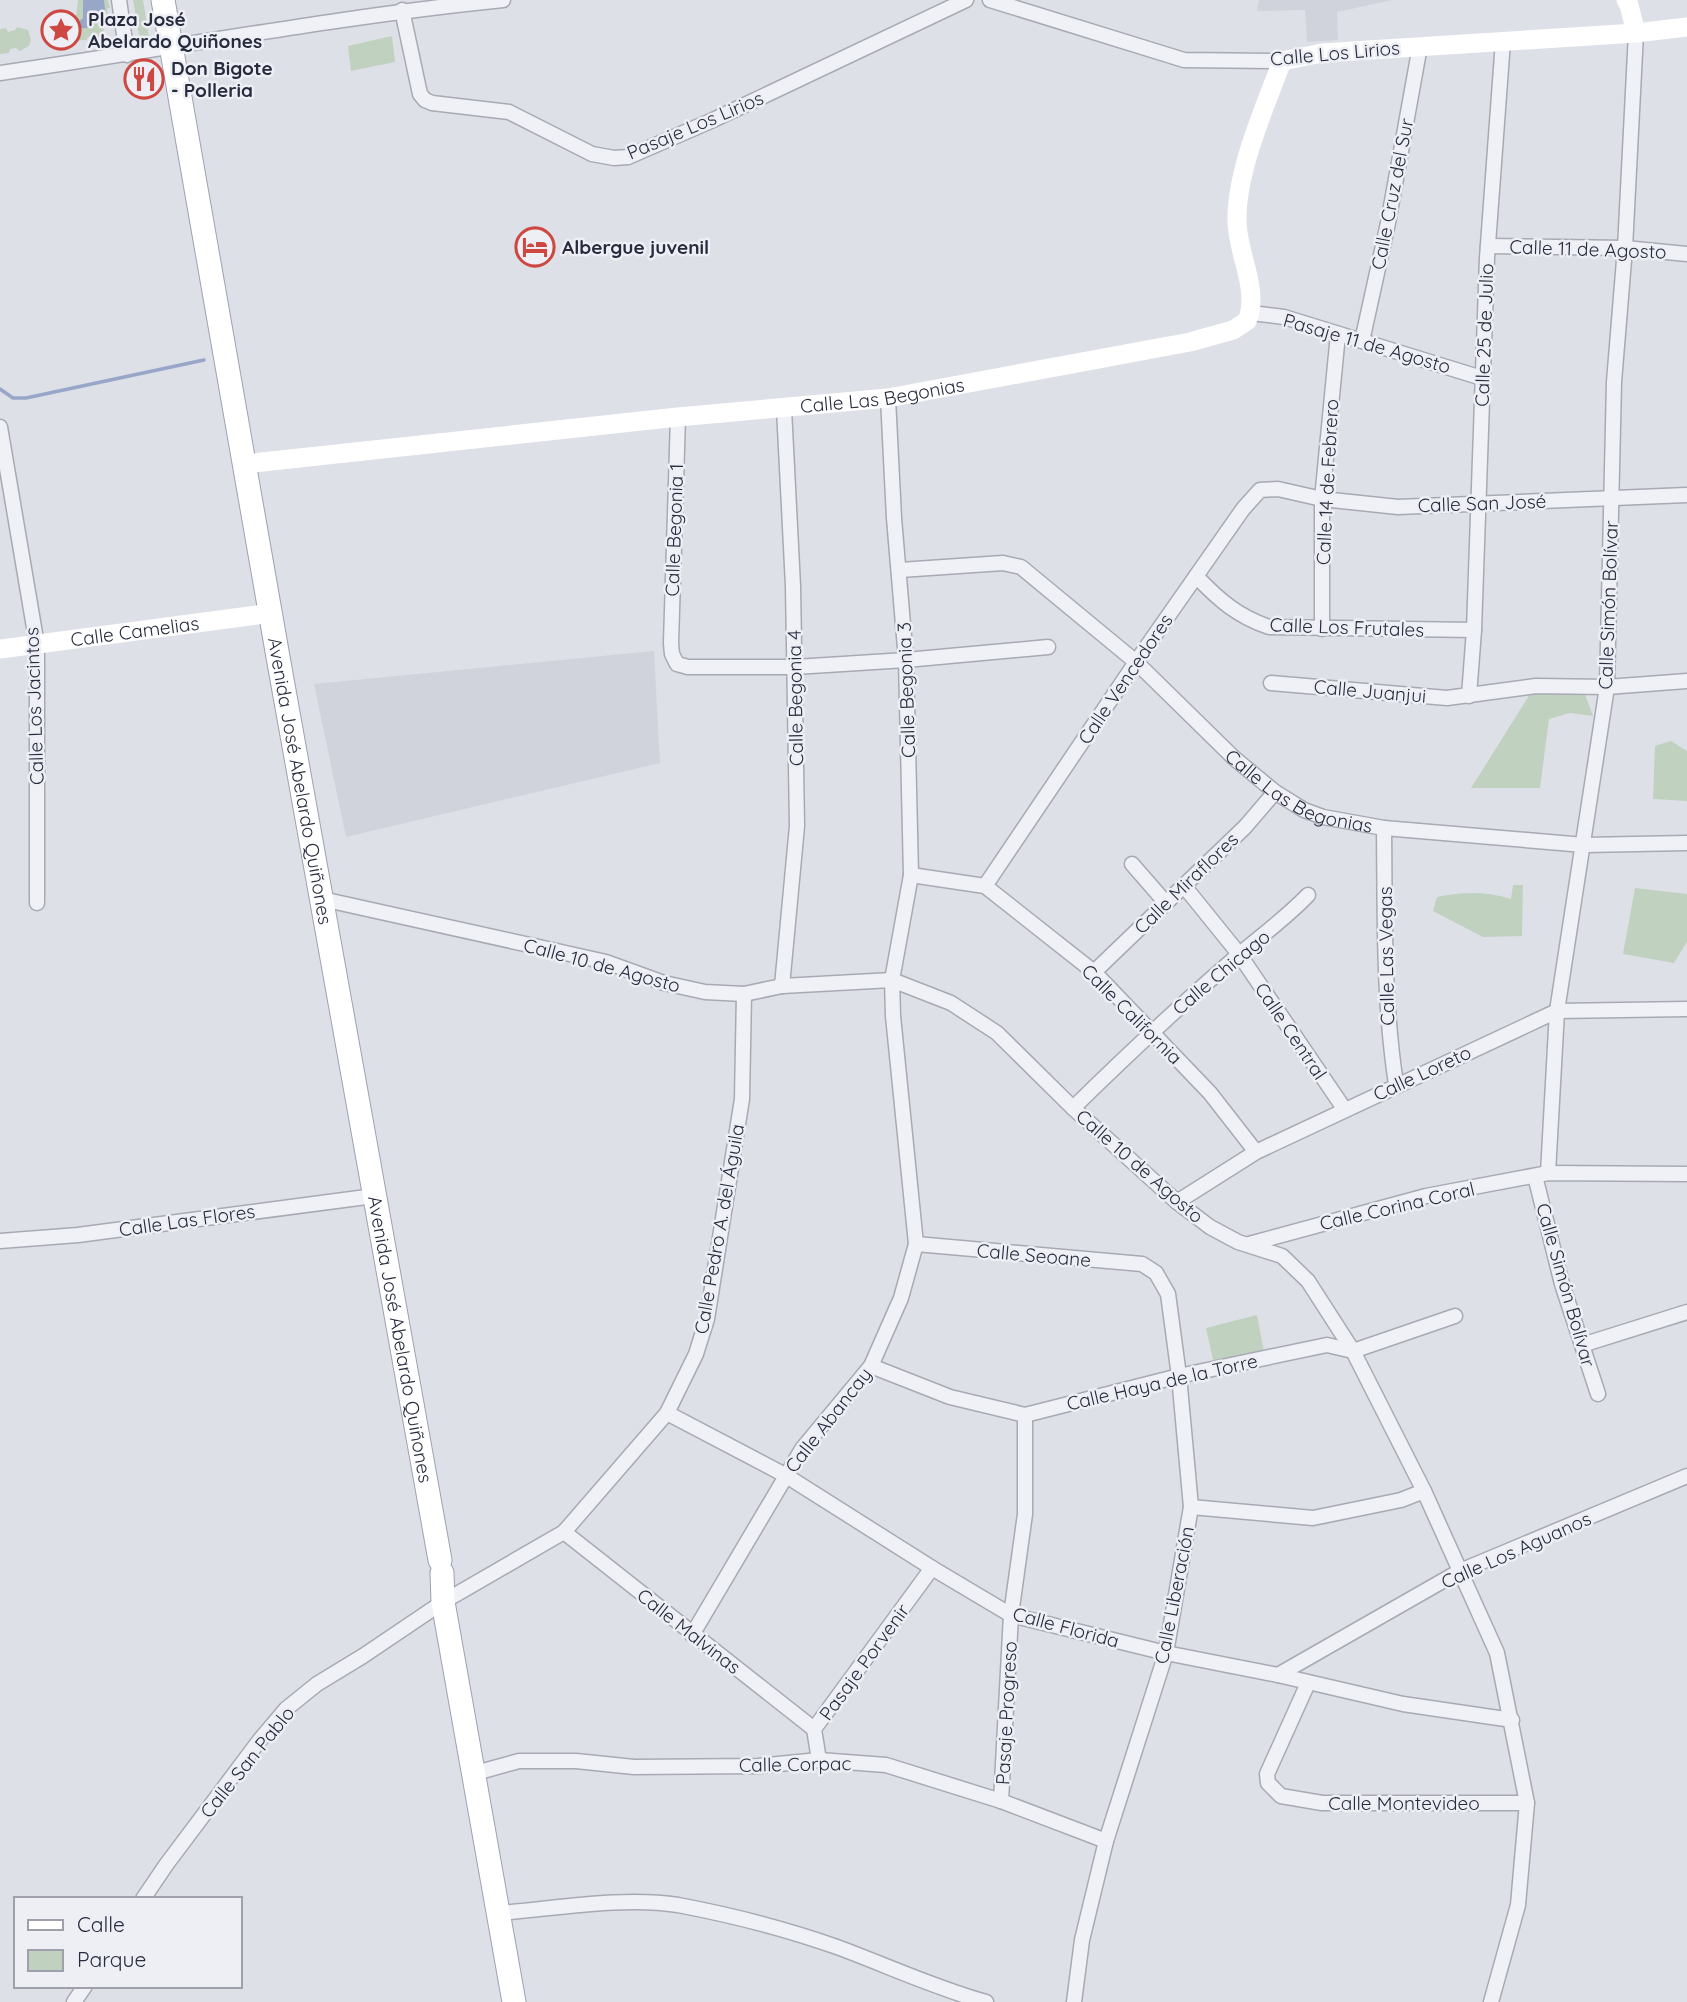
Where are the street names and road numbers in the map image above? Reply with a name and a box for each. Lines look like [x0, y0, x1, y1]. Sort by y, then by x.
street label: Calle Los Lirios [1269, 35, 1401, 71]
street label: Pasaje Los Lirios [623, 85, 767, 165]
street label: Calle Cruz del Sur [1366, 116, 1419, 272]
street label: Calle 11 de Agosto [1509, 234, 1667, 264]
street label: Calle 25 de Julio [1470, 263, 1498, 407]
street label: Pasaje 11 de Agosto [1281, 308, 1453, 378]
street label: Calle Las Begonias [799, 372, 966, 418]
street label: Calle 14 de Febrero [1311, 398, 1343, 566]
street label: Calle Begonia 1 [660, 463, 688, 597]
street label: Calle San José [1417, 489, 1547, 517]
street label: Calle Simón Bolívar [1593, 519, 1623, 690]
street label: Calle Vencedores [1072, 609, 1178, 749]
street label: Calle Camelias [69, 611, 201, 652]
street label: Calle Los Frutales [1269, 612, 1425, 642]
street label: Calle Begonia 3 [892, 622, 920, 758]
street label: Calle Los Jacintos [19, 627, 49, 785]
street label: Calle Begonia 4 [782, 630, 808, 766]
street label: Avenida José Abelardo Quiñones [263, 636, 338, 927]
street label: Calle Juanjui [1313, 674, 1427, 708]
street label: Calle Las Begonias [1220, 744, 1375, 838]
street label: Calle Miraflores [1129, 827, 1243, 939]
street label: Calle Las Vegas [1373, 886, 1399, 1026]
street label: Calle Chicago [1167, 924, 1275, 1020]
street label: Calle 10 de Agosto [521, 933, 683, 997]
street label: Calle California [1077, 959, 1187, 1069]
street label: Calle Central [1250, 978, 1332, 1084]
street label: Calle Loreto [1369, 1040, 1475, 1106]
street label: Calle 10 de Agosto [1071, 1104, 1209, 1228]
street label: Calle Pedro A. del Águila [689, 1122, 749, 1336]
street label: Calle Corina Coral [1317, 1177, 1477, 1235]
street label: Avenida José Abelardo Quiñones [363, 1194, 438, 1485]
street label: Calle Las Flores [117, 1199, 257, 1241]
street label: Calle Simón Bolívar [1531, 1200, 1601, 1370]
street label: Calle Seoane [976, 1238, 1092, 1272]
street label: Calle Haya de la Torre [1064, 1348, 1260, 1416]
street label: Calle Abancay [779, 1363, 877, 1477]
street label: Calle Los Aguanos [1437, 1506, 1595, 1594]
street label: Calle Liberación [1149, 1524, 1199, 1666]
street label: Calle Malvinas [632, 1583, 746, 1679]
street label: Pasaje Porvenir [814, 1598, 915, 1725]
street label: Calle Florida [1010, 1601, 1122, 1653]
street label: Pasaje Progreso [990, 1640, 1022, 1786]
street label: Calle San Pablo [195, 1701, 299, 1823]
street label: Calle Corpac [739, 1751, 852, 1777]
street label: Calle Montevideo [1328, 1791, 1480, 1815]

